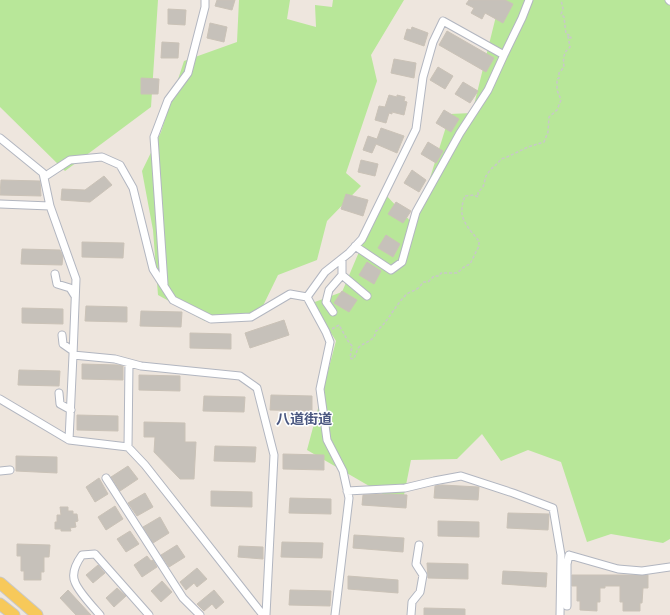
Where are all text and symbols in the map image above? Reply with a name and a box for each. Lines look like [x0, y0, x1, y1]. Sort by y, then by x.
district label: 八道街道 [276, 410, 332, 428]

